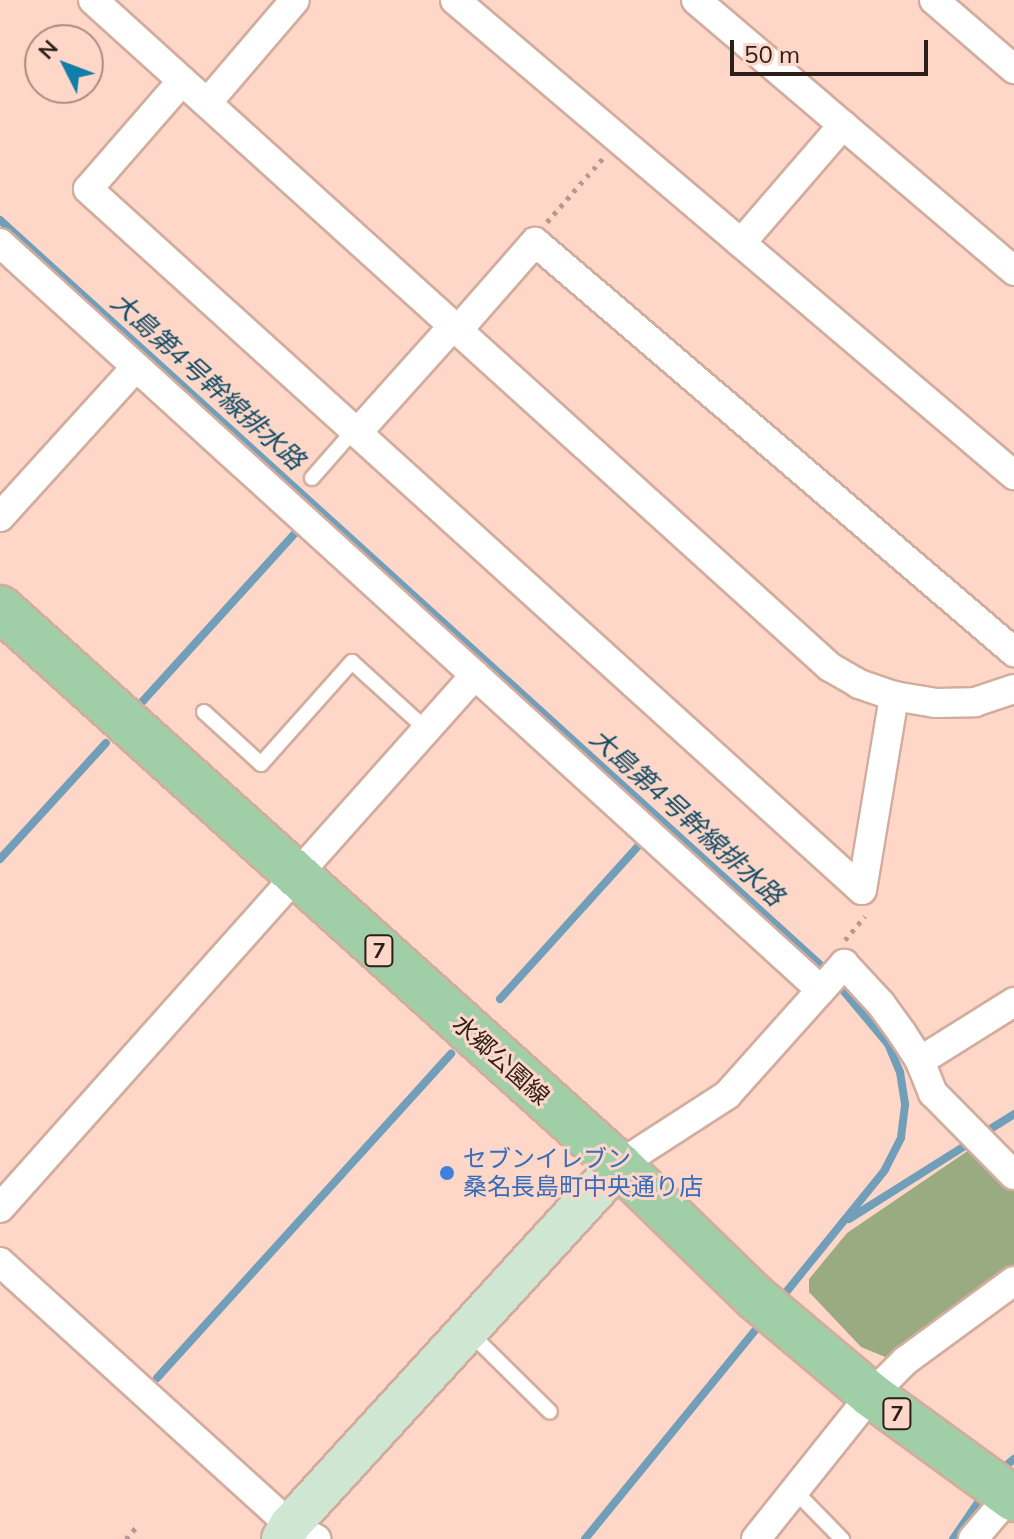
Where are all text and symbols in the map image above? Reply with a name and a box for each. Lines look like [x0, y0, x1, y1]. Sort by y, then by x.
north arrow [24, 24, 104, 104]
scale bar [734, 24, 932, 74]
text: N [32, 34, 64, 65]
text: 50 m [744, 39, 800, 69]
water label: 大島第4号幹線排水路 [105, 286, 311, 476]
water label: 大島第4号幹線排水路 [584, 722, 790, 912]
road number: 7 [363, 933, 395, 969]
street label: 水郷公園線 [447, 1009, 555, 1111]
place label: セブンイレブン 桑名長島町中央通り店 [463, 1145, 703, 1201]
marker: セブンイレブン 桑名長島町中央通り店 [438, 1164, 456, 1182]
road number: 7 [881, 1396, 913, 1432]

